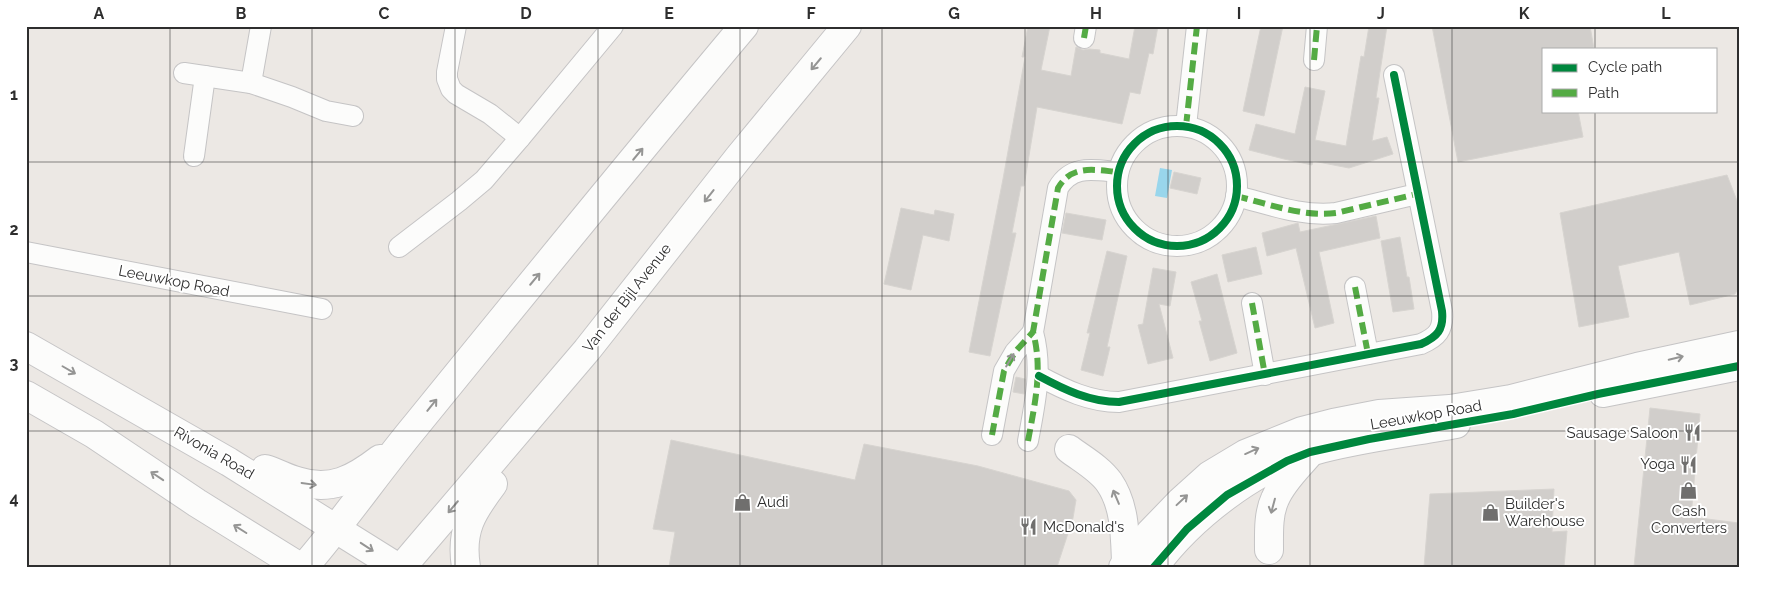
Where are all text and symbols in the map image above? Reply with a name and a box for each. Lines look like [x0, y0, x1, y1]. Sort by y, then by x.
text: A [94, 4, 105, 23]
text: B [236, 4, 247, 23]
text: C [379, 4, 390, 23]
text: D [520, 4, 532, 23]
text: E [664, 4, 674, 23]
text: F [806, 4, 816, 23]
text: G [948, 4, 960, 23]
text: H [1090, 4, 1102, 23]
text: I [1237, 4, 1241, 23]
text: J [1377, 4, 1385, 23]
text: K [1519, 4, 1530, 23]
text: L [1661, 4, 1671, 23]
legend [1542, 48, 1718, 112]
one-way arrow [811, 57, 822, 70]
text: Cycle path [1588, 58, 1662, 76]
text: Path [1588, 84, 1619, 102]
text: 1 [10, 85, 18, 104]
one-way arrow [633, 148, 644, 161]
one-way arrow [703, 189, 714, 202]
text: 2 [9, 220, 19, 239]
street label: Van der Bijl Avenue [579, 240, 675, 356]
street label: Leeuwkop Road [117, 261, 231, 301]
one-way arrow [529, 273, 540, 286]
one-way arrow [1006, 353, 1016, 367]
one-way arrow [1668, 353, 1684, 362]
text: 3 [10, 354, 19, 373]
one-way arrow [61, 366, 75, 376]
street label: Leeuwkop Road [1369, 396, 1483, 434]
one-way arrow [426, 399, 437, 412]
street label: Rivonia Road [171, 423, 257, 483]
restaurant icon: Sausage Saloon [1682, 423, 1702, 443]
place label: Sausage Saloon [1567, 424, 1678, 442]
one-way arrow [1244, 446, 1259, 455]
restaurant icon: Yoga [1679, 454, 1699, 474]
place label: Yoga [1640, 455, 1675, 473]
one-way arrow [150, 470, 164, 481]
one-way arrow [301, 479, 317, 489]
shop icon: Cash Converters [1679, 480, 1699, 500]
text: 4 [9, 489, 19, 508]
one-way arrow [1111, 490, 1120, 505]
shop icon: Audi [733, 492, 753, 512]
place label: Audi [757, 493, 788, 511]
one-way arrow [1176, 494, 1189, 506]
place label: Builder's Warehouse [1505, 495, 1585, 530]
one-way arrow [1268, 497, 1278, 513]
one-way arrow [448, 500, 459, 513]
place label: Cash Converters [1651, 502, 1727, 537]
shop icon: Builder's Warehouse [1481, 503, 1501, 523]
restaurant icon: McDonald's [1019, 517, 1039, 537]
place label: McDonald's [1043, 518, 1124, 536]
one-way arrow [233, 524, 247, 534]
one-way arrow [360, 543, 374, 553]

